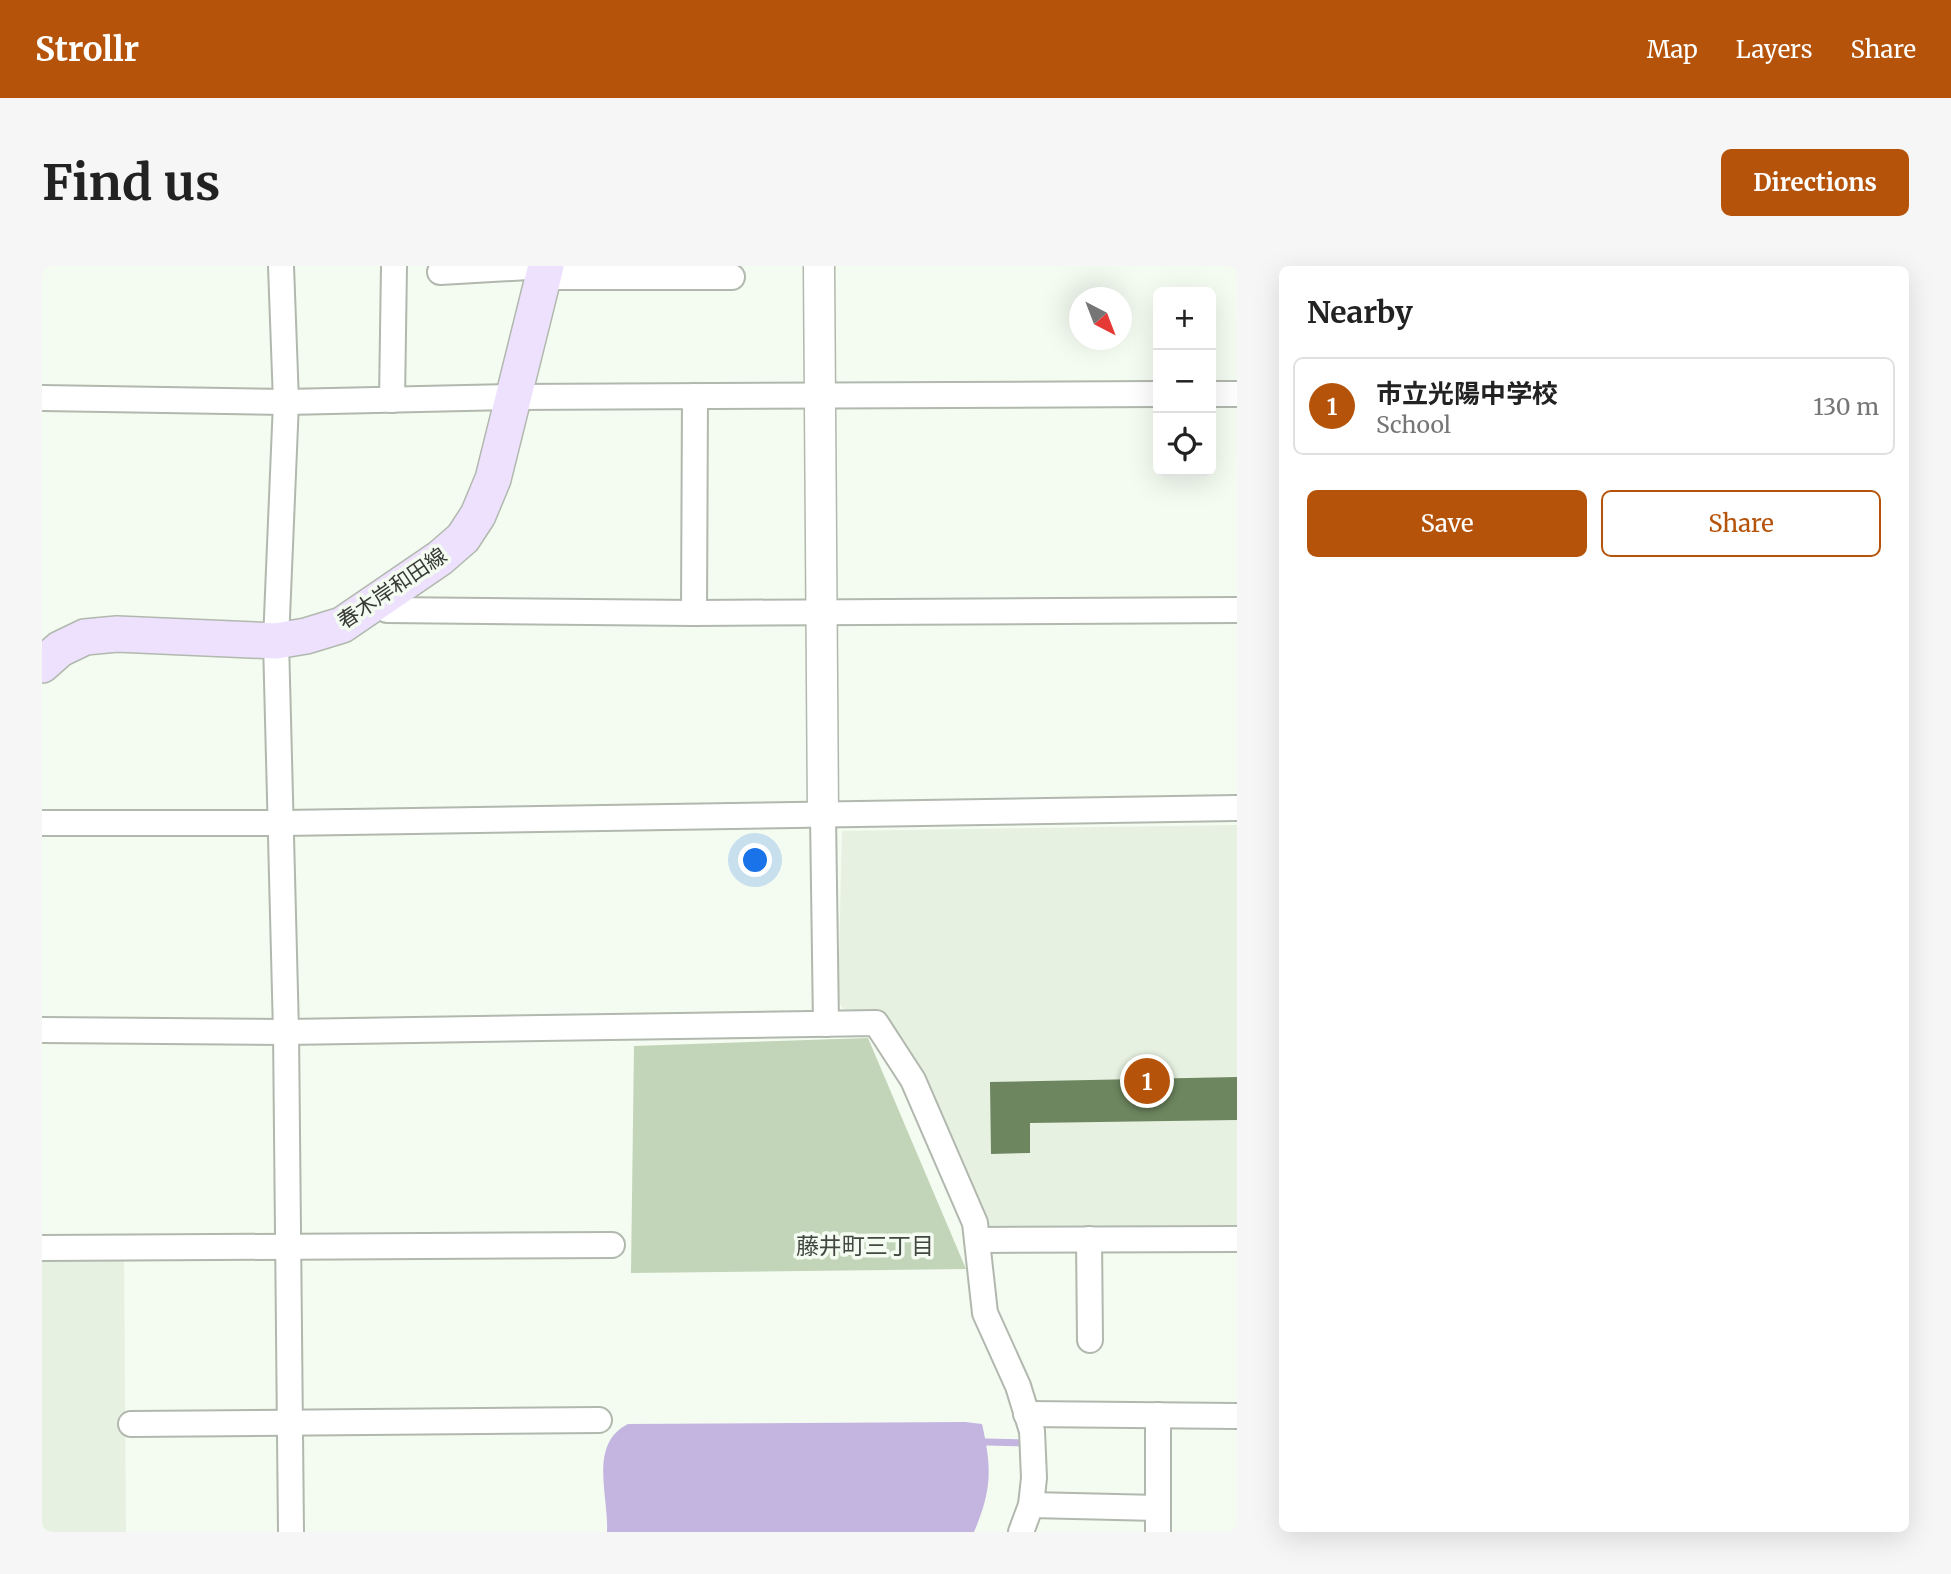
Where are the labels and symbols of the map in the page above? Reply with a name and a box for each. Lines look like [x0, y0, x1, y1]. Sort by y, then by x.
north arrow [1069, 287, 1132, 350]
street label: 春木岸和田線 [332, 542, 452, 634]
your location [738, 843, 772, 877]
pin: 1 [1124, 1055, 1170, 1107]
district label: 藤井町三丁目 [796, 1231, 934, 1260]

